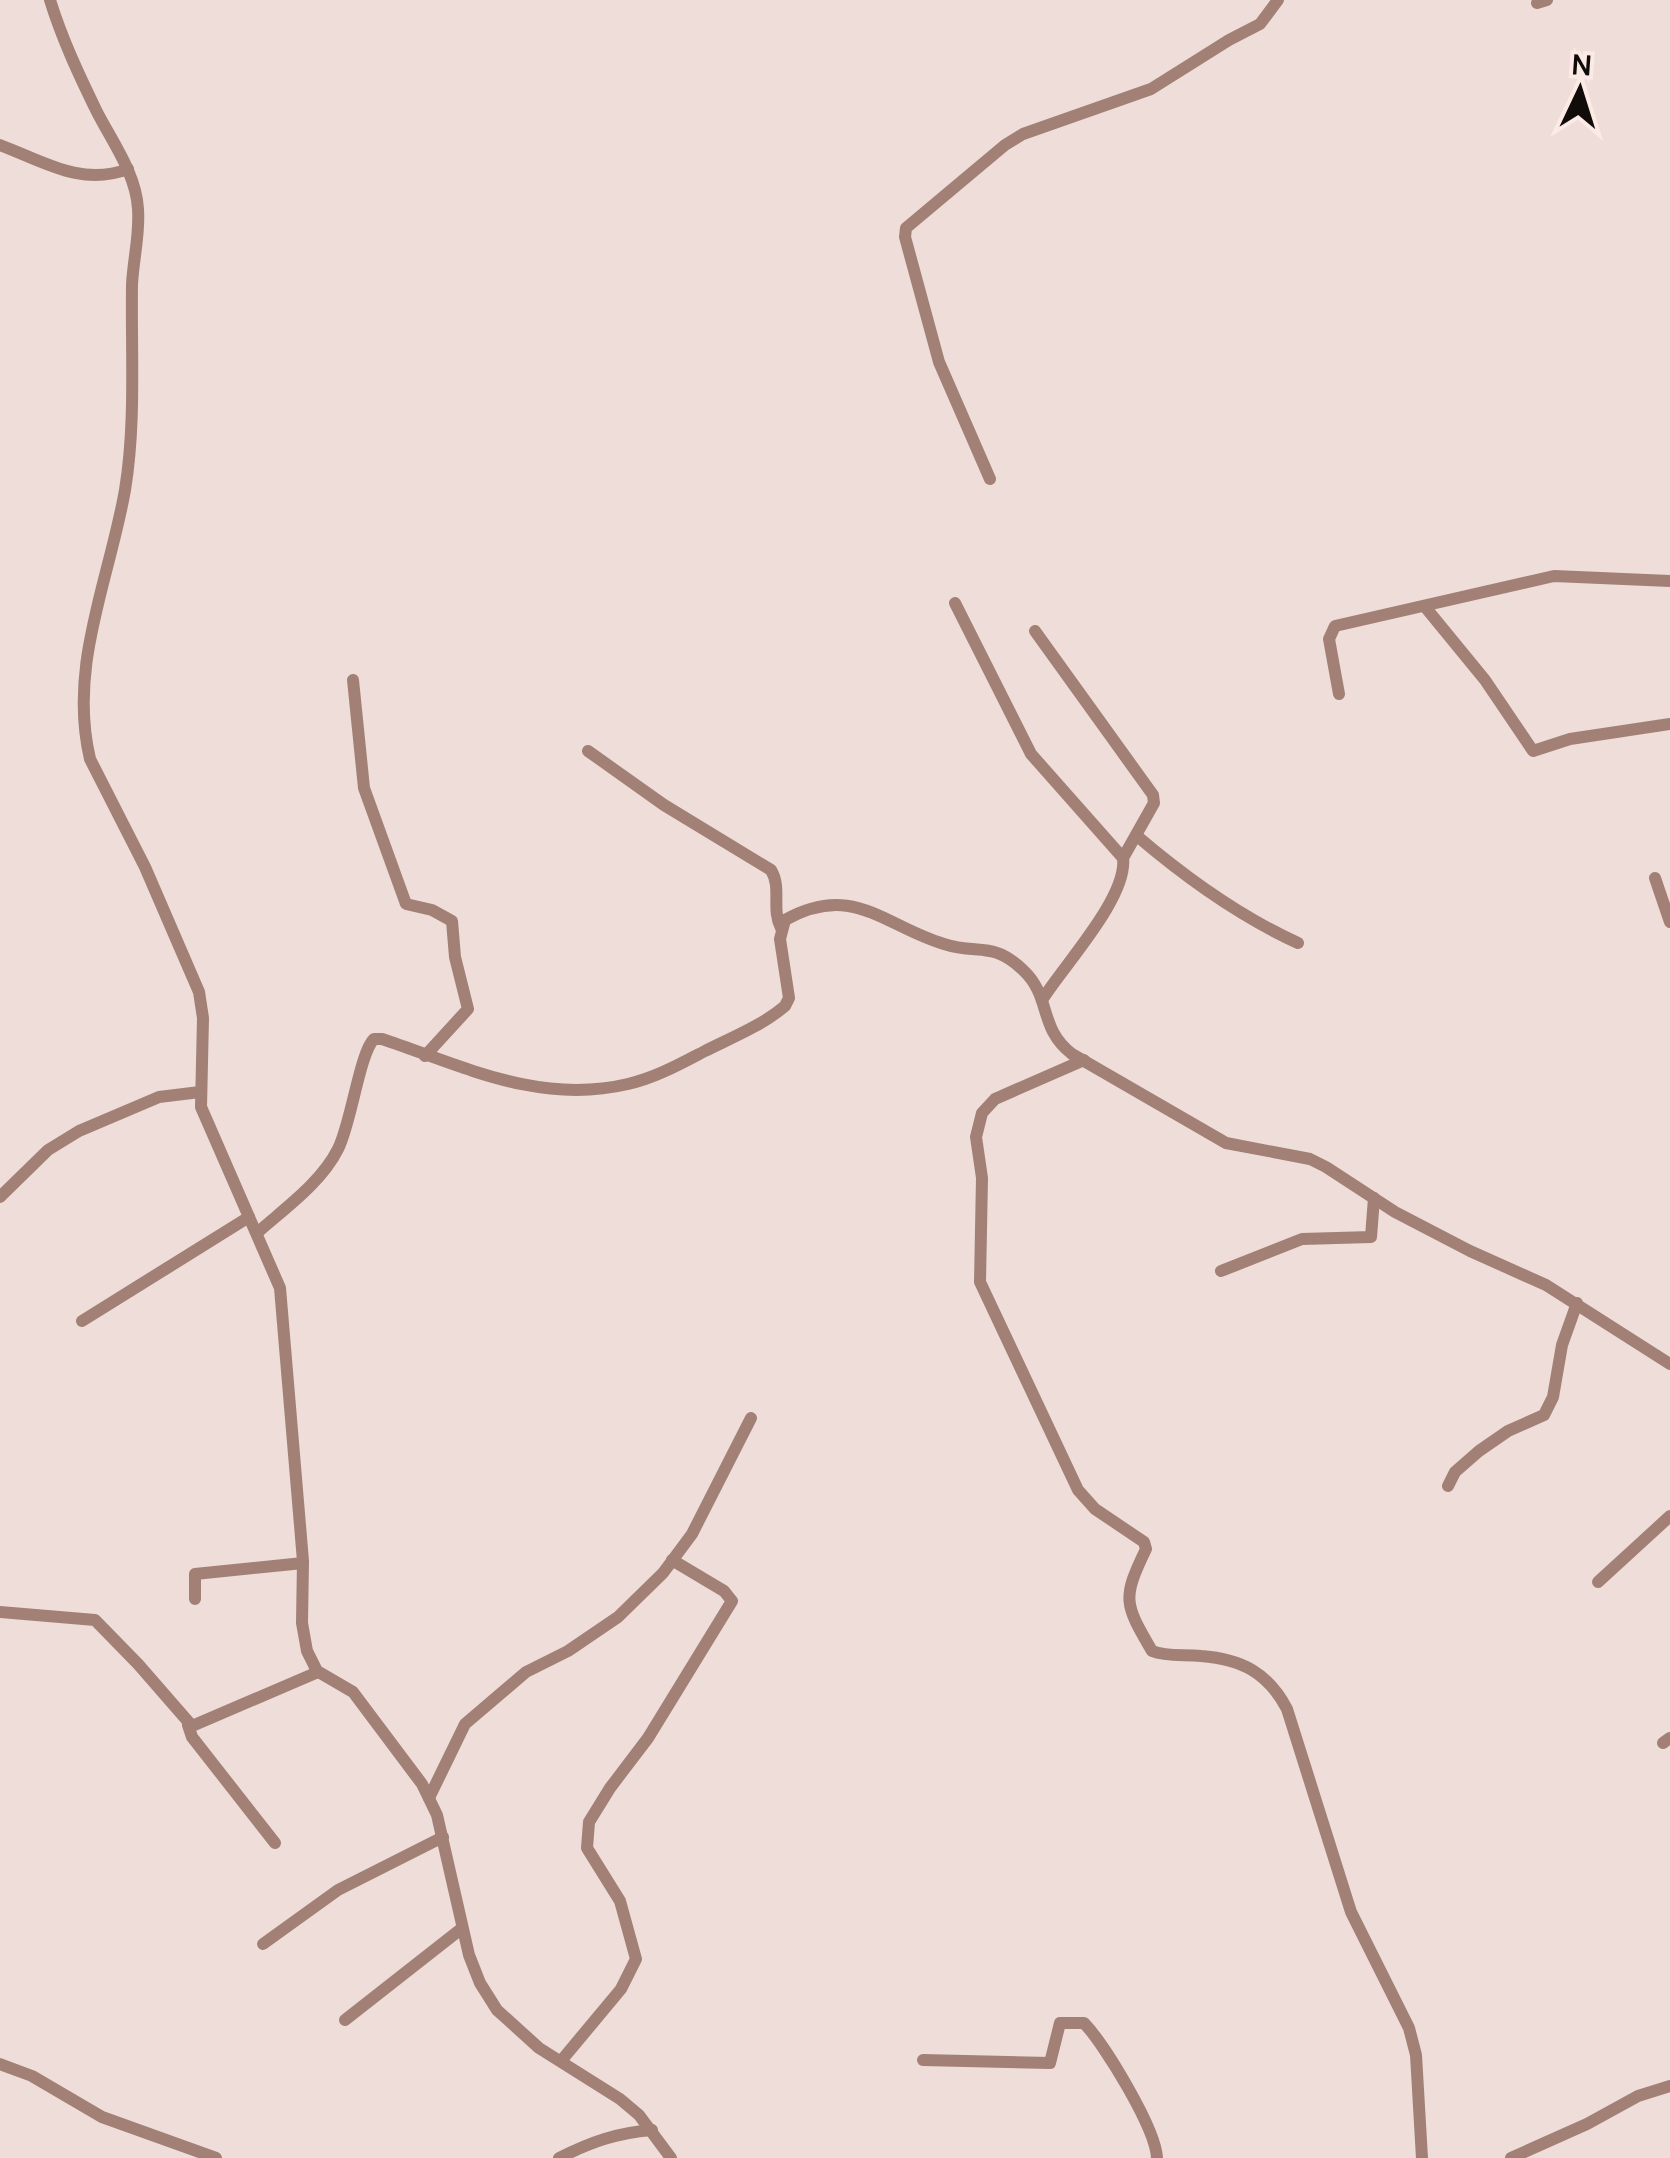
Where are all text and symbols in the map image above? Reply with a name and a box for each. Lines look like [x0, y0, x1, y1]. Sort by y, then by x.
north arrow [1530, 40, 1630, 140]
text: N [1570, 44, 1593, 84]

